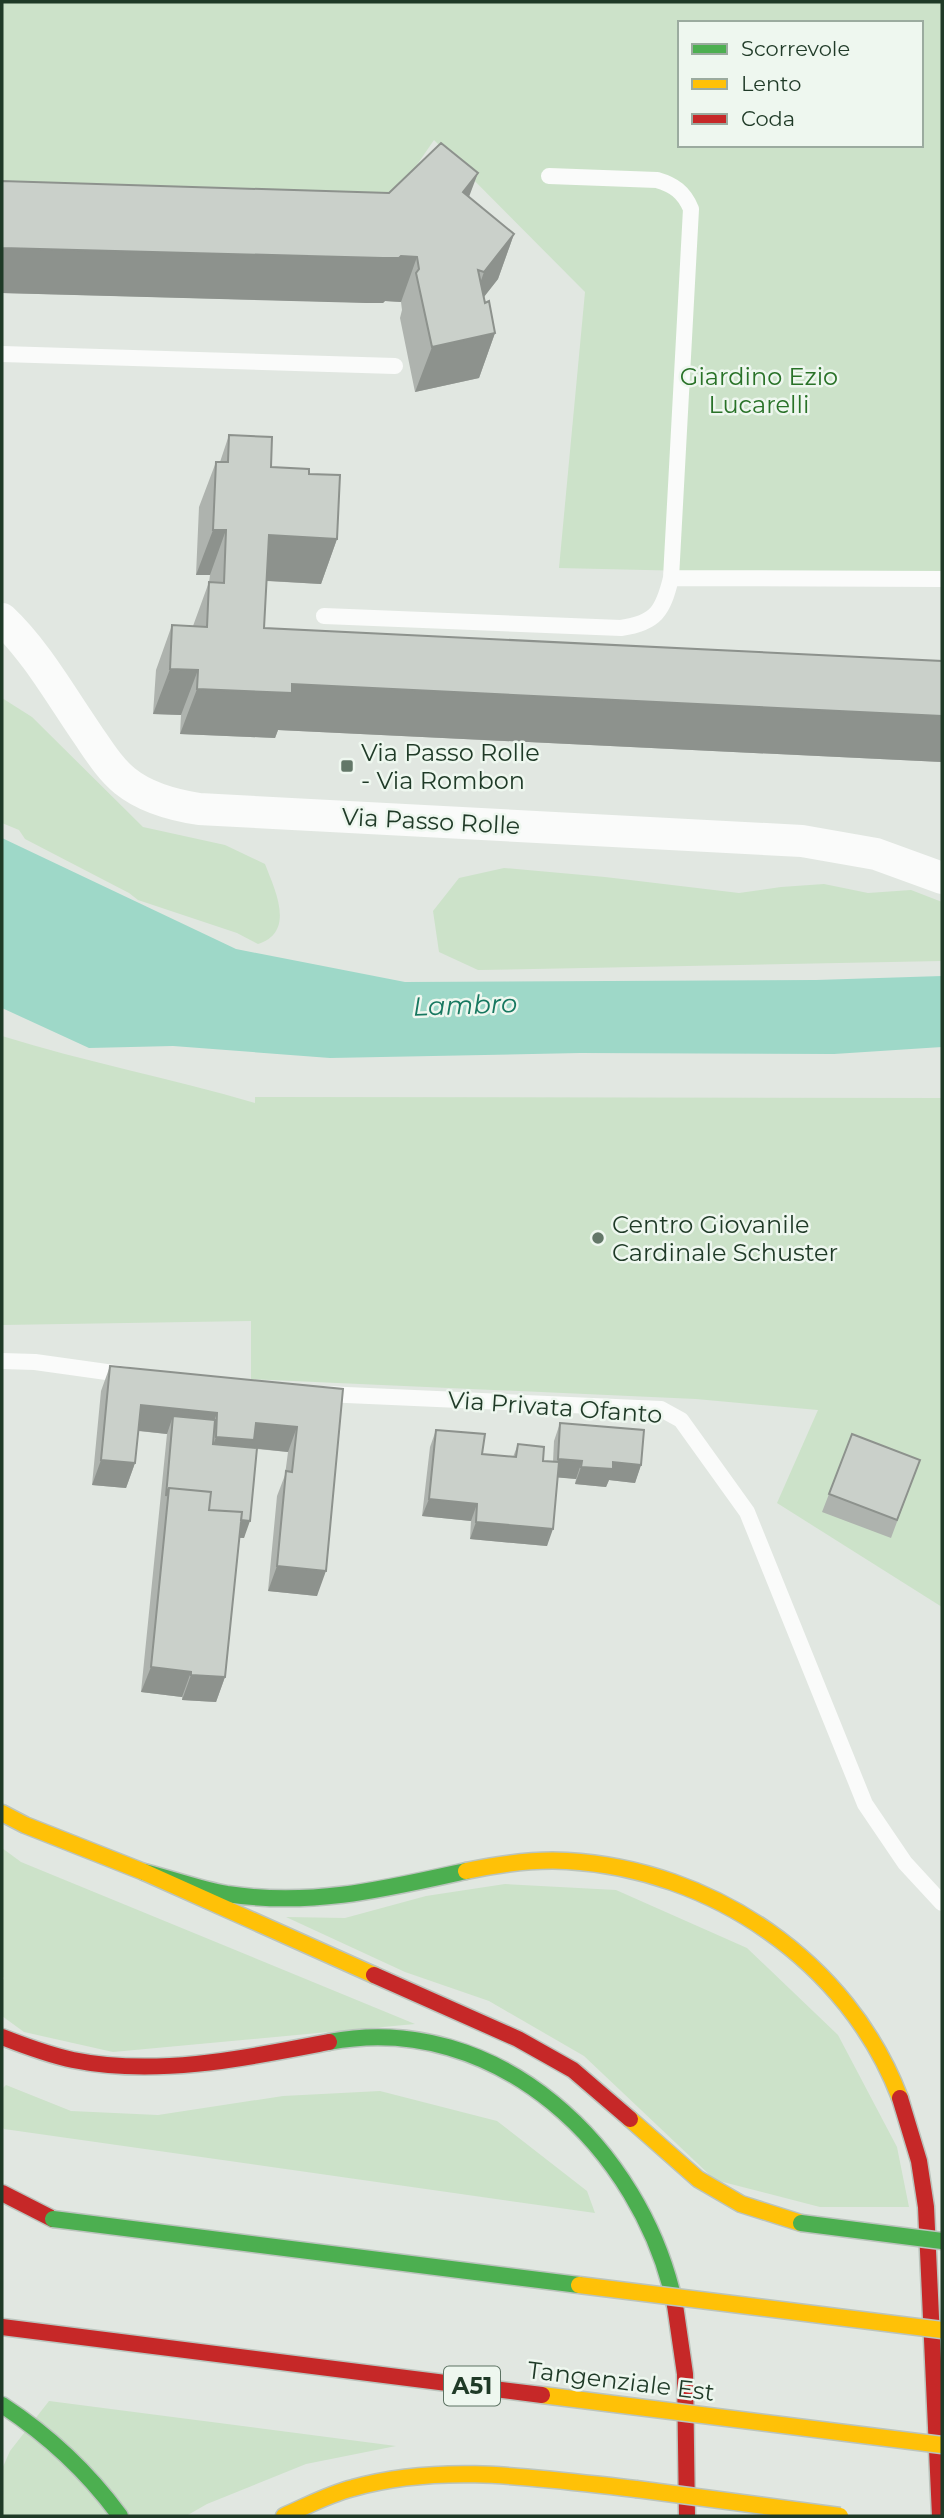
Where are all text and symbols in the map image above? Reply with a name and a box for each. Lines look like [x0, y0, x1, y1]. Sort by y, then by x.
legend [678, 21, 923, 147]
text: Scorrevole [741, 36, 850, 61]
text: Lento [741, 71, 801, 96]
text: Coda [741, 106, 795, 131]
park label: Giardino Ezio Lucarelli [680, 362, 838, 419]
place label: Via Passo Rolle - Via Rombon [361, 738, 540, 795]
marker: Via Passo Rolle - Via Rombon [339, 758, 355, 774]
street label: Via Passo Rolle [341, 802, 521, 840]
water label: Lambro [412, 987, 518, 1023]
place label: Centro Giovanile Cardinale Schuster [612, 1210, 838, 1267]
marker: Centro Giovanile Cardinale Schuster [590, 1230, 606, 1246]
street label: Via Privata Ofanto [447, 1385, 663, 1429]
street label: Tangenziale Est [526, 2355, 716, 2407]
road number: A51 [444, 2366, 500, 2406]

